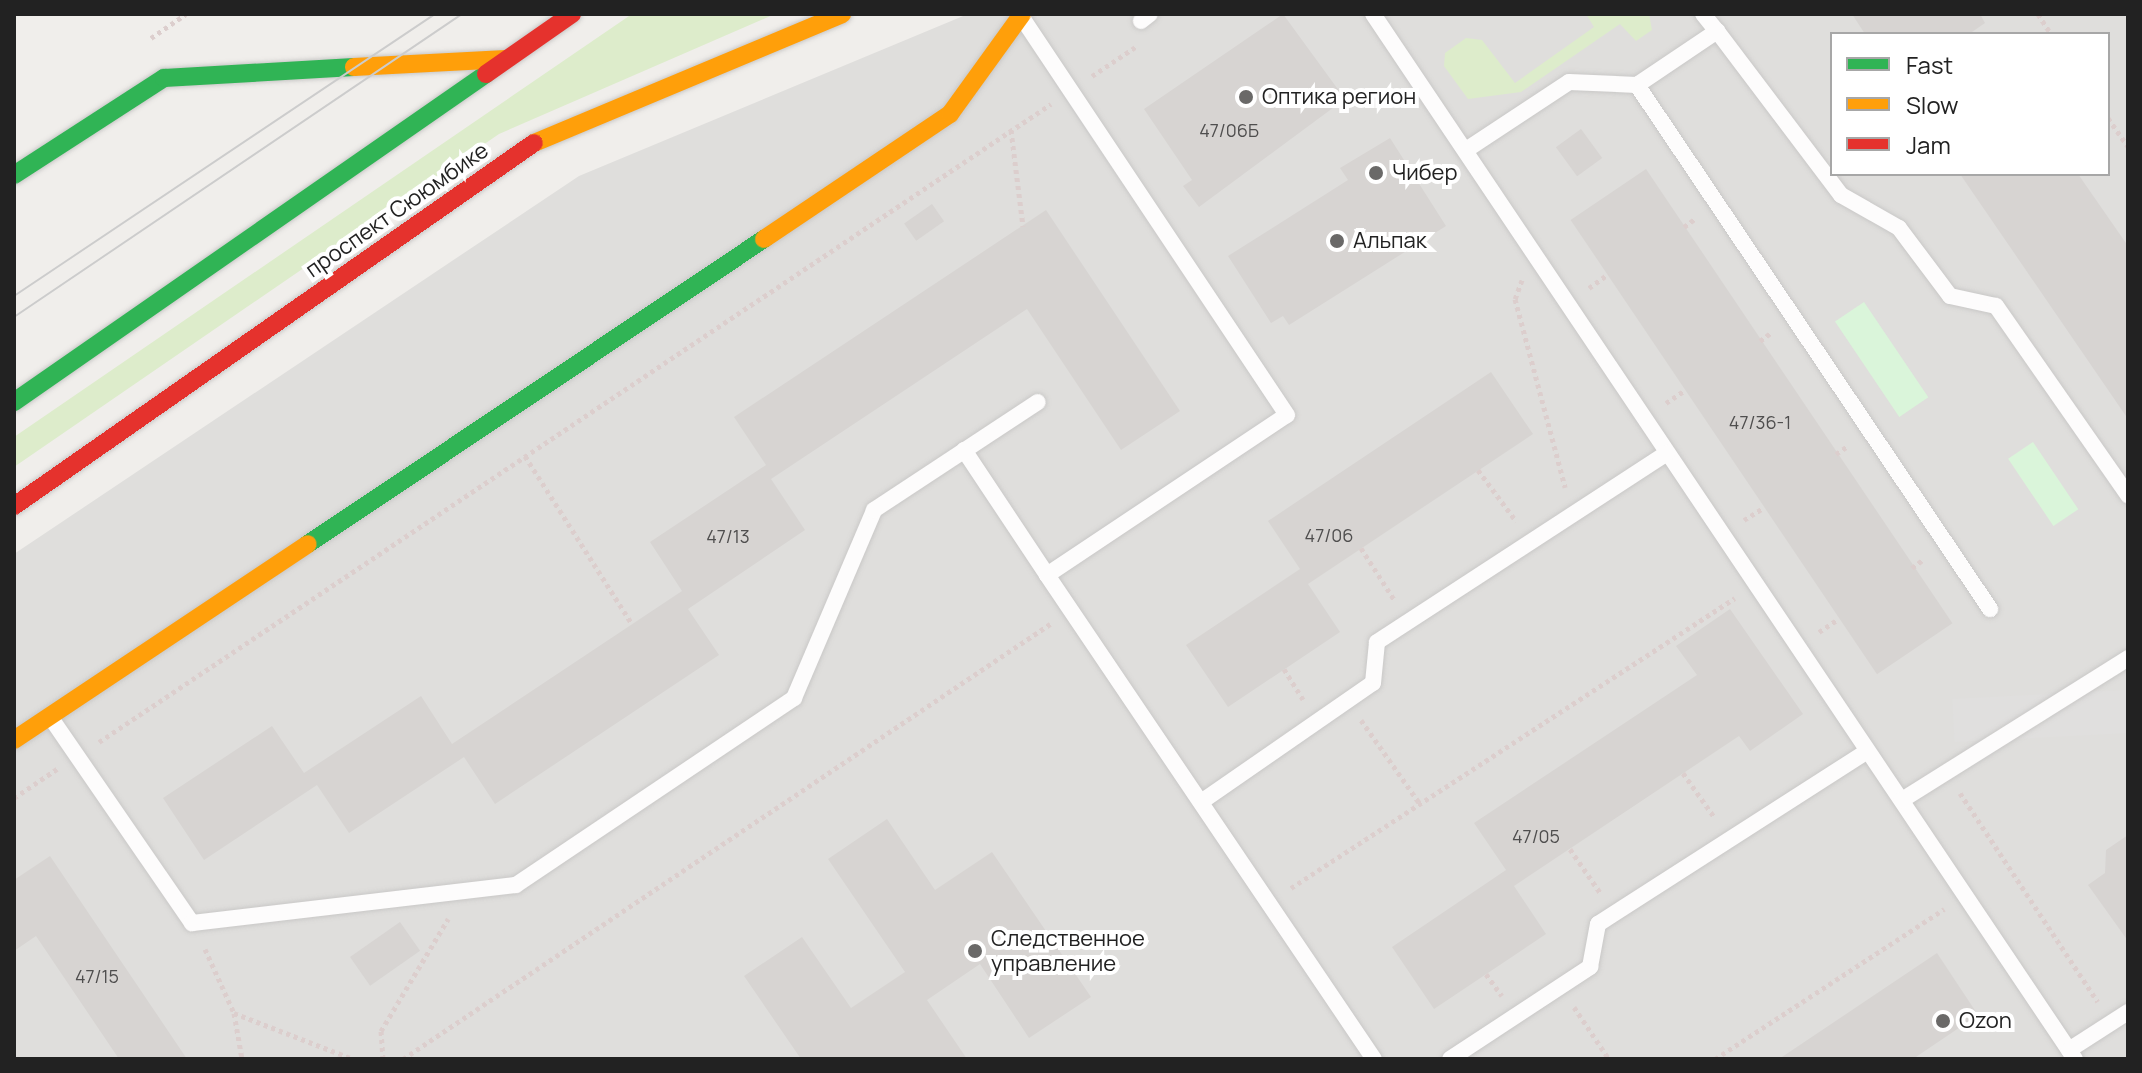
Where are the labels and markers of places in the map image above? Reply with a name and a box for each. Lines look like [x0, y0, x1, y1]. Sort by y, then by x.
place label: Оптика регион [1262, 84, 1416, 110]
marker: Оптика регион [1237, 88, 1255, 106]
place label: Чибер [1392, 160, 1457, 186]
marker: Чибер [1367, 164, 1385, 182]
place label: Альпак [1353, 228, 1427, 254]
marker: Альпак [1328, 232, 1346, 250]
place label: Следственное управление [991, 925, 1145, 976]
marker: Следственное управление [966, 942, 984, 960]
place label: Ozon [1959, 1008, 2012, 1034]
marker: Ozon [1934, 1012, 1952, 1030]

